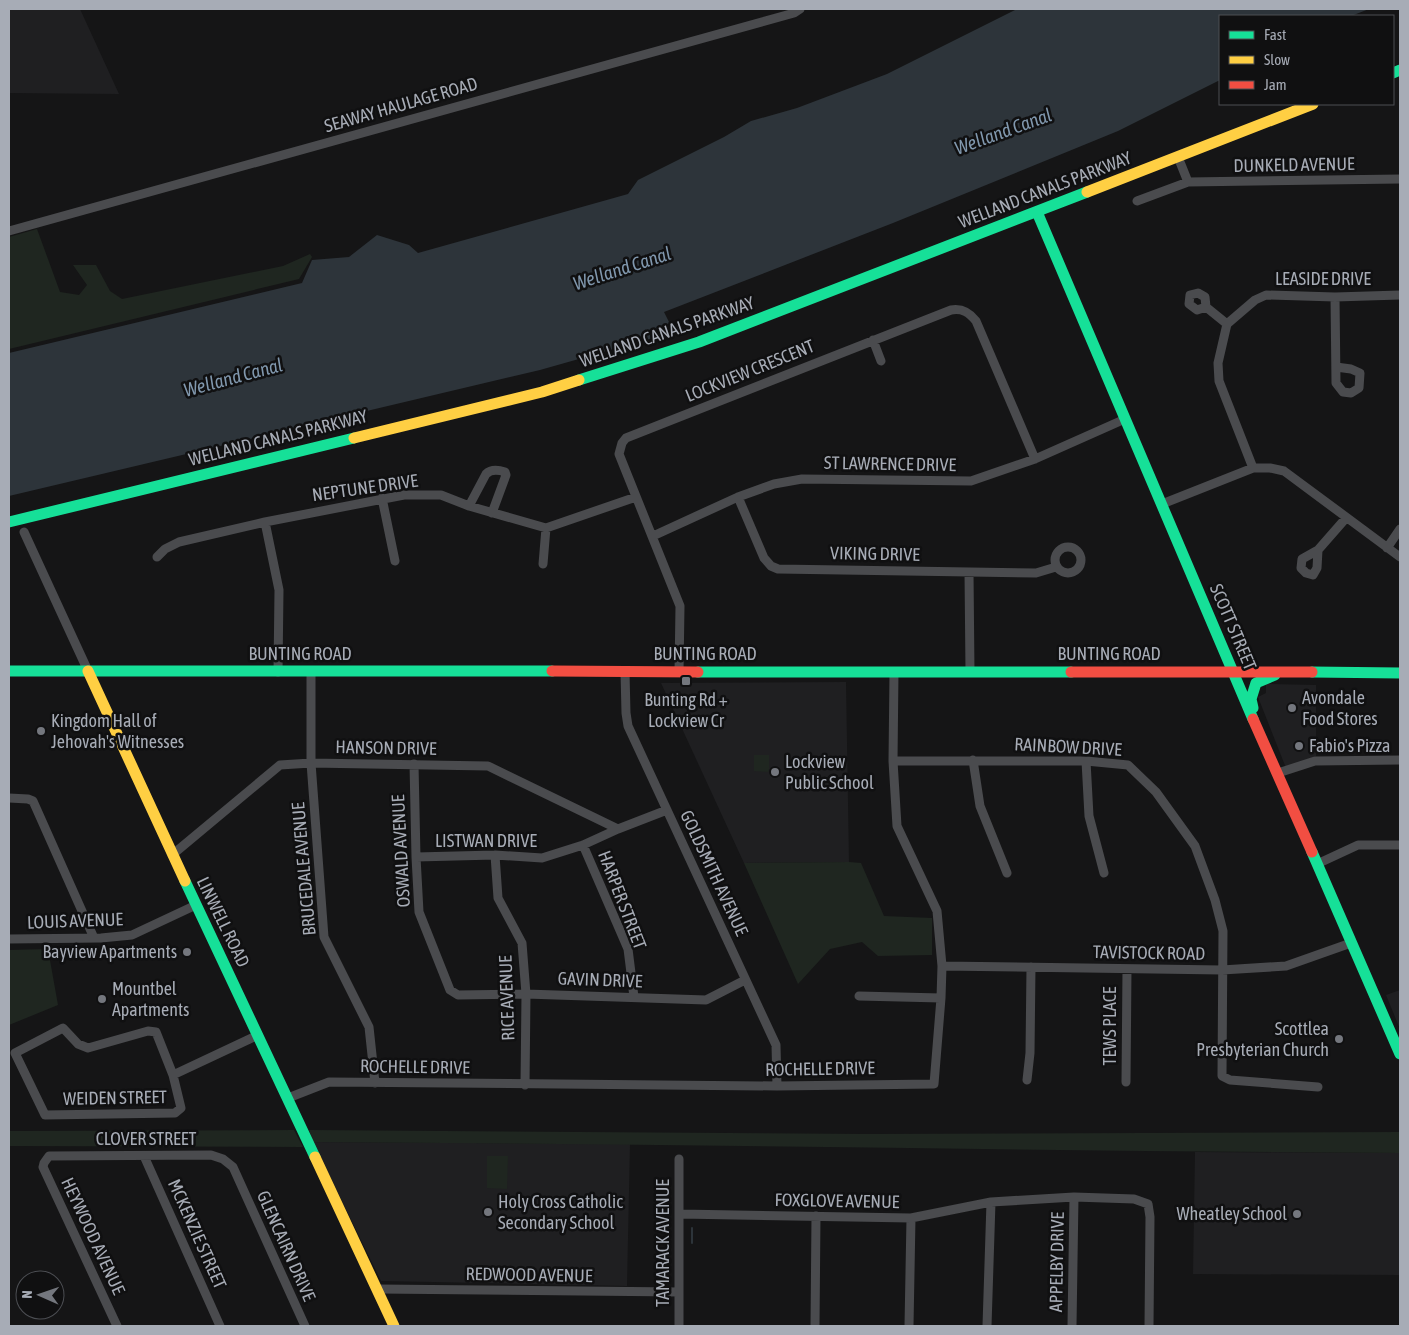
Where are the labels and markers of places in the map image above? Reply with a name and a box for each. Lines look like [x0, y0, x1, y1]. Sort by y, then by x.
marker: Bunting Rd + Lockview Cr [680, 675, 692, 687]
place label: Avondale Food Stores [1302, 687, 1378, 729]
place label: Bunting Rd + Lockview Cr [644, 689, 728, 731]
marker: Avondale Food Stores [1286, 702, 1298, 714]
place label: Kingdom Hall of Jehovah's Witnesses [51, 710, 184, 752]
marker: Kingdom Hall of Jehovah's Witnesses [35, 725, 47, 737]
place label: Fabio's Pizza [1309, 735, 1390, 756]
marker: Fabio's Pizza [1293, 740, 1305, 752]
place label: Lockview Public School [785, 751, 874, 793]
marker: Lockview Public School [769, 766, 781, 778]
place label: Bayview Apartments [42, 941, 177, 962]
marker: Bayview Apartments [181, 946, 193, 958]
place label: Mountbel Apartments [112, 978, 189, 1020]
marker: Mountbel Apartments [96, 993, 108, 1005]
place label: Scottlea Presbyterian Church [1196, 1018, 1329, 1060]
marker: Scottlea Presbyterian Church [1333, 1033, 1345, 1045]
place label: Holy Cross Catholic Secondary School [498, 1191, 623, 1233]
place label: Wheatley School [1176, 1203, 1287, 1224]
marker: Holy Cross Catholic Secondary School [482, 1206, 494, 1218]
marker: Wheatley School [1291, 1208, 1303, 1220]

